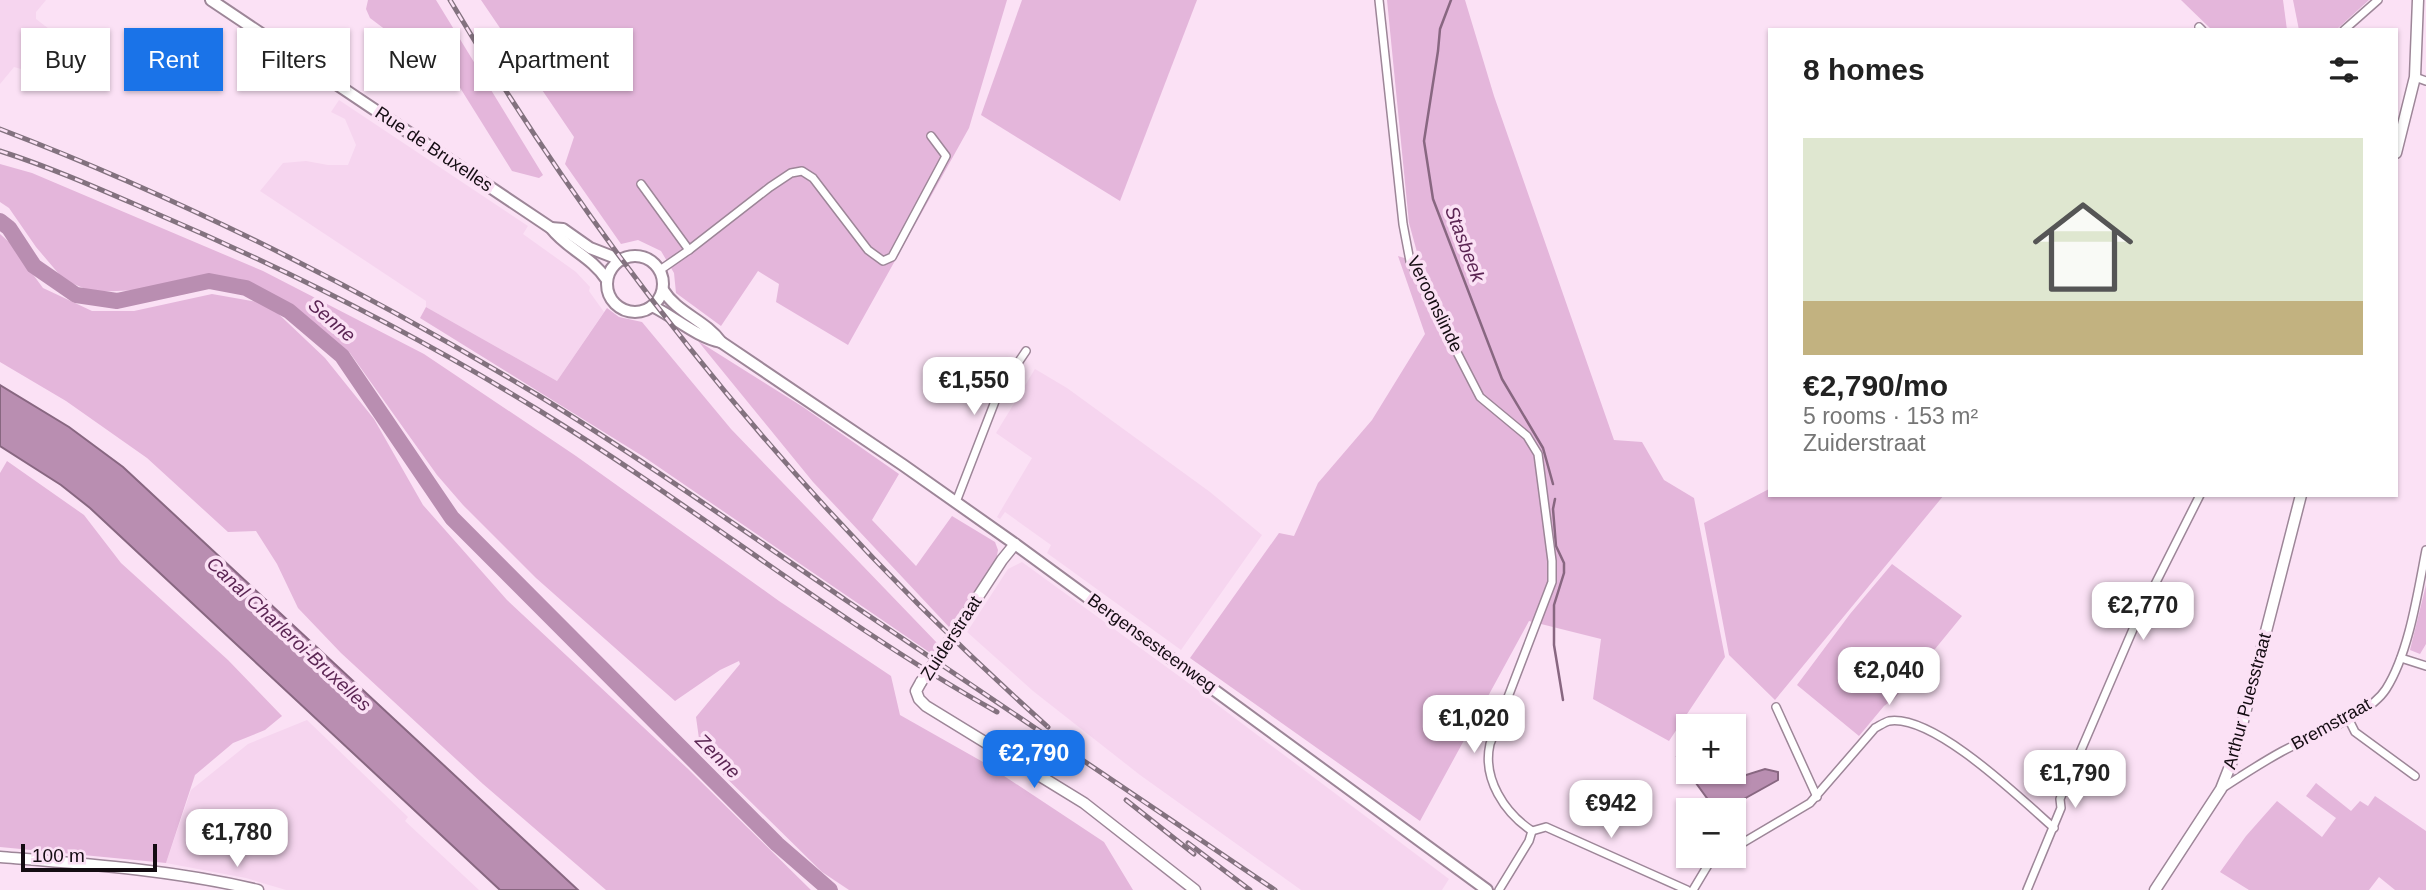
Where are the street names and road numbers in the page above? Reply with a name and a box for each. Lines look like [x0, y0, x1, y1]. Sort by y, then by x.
street label: Rue de Bruxelles [372, 102, 496, 196]
street label: Veroonslinde [1403, 253, 1467, 355]
street label: Bergensesteenweg [1084, 590, 1220, 696]
street label: Zuiderstraat [916, 592, 986, 684]
street label: Arthur Puesstraat [2219, 631, 2275, 771]
street label: Bremstraat [2288, 694, 2374, 754]

